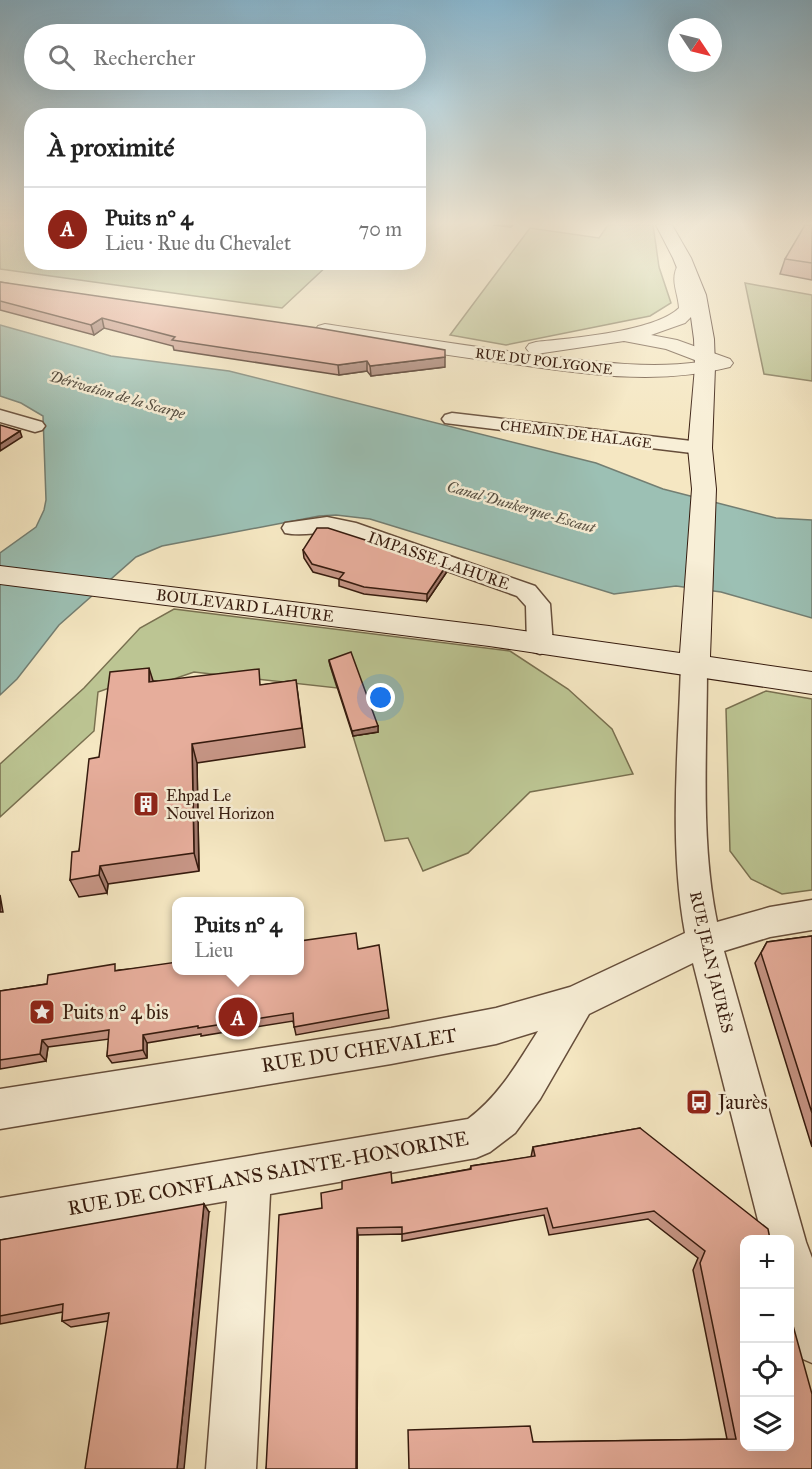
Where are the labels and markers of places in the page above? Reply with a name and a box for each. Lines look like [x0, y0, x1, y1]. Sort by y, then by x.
place label: Ehpad Le Nouvel Horizon [166, 786, 275, 823]
building icon: Ehpad Le Nouvel Horizon [131, 789, 161, 819]
pin: A [218, 994, 258, 1040]
place icon: Puits n° 4 bis [27, 997, 57, 1027]
place label: Puits n° 4 bis [62, 1000, 168, 1024]
bus stop icon: Jaurès [684, 1087, 714, 1117]
place label: Jaurès [716, 1090, 768, 1115]

